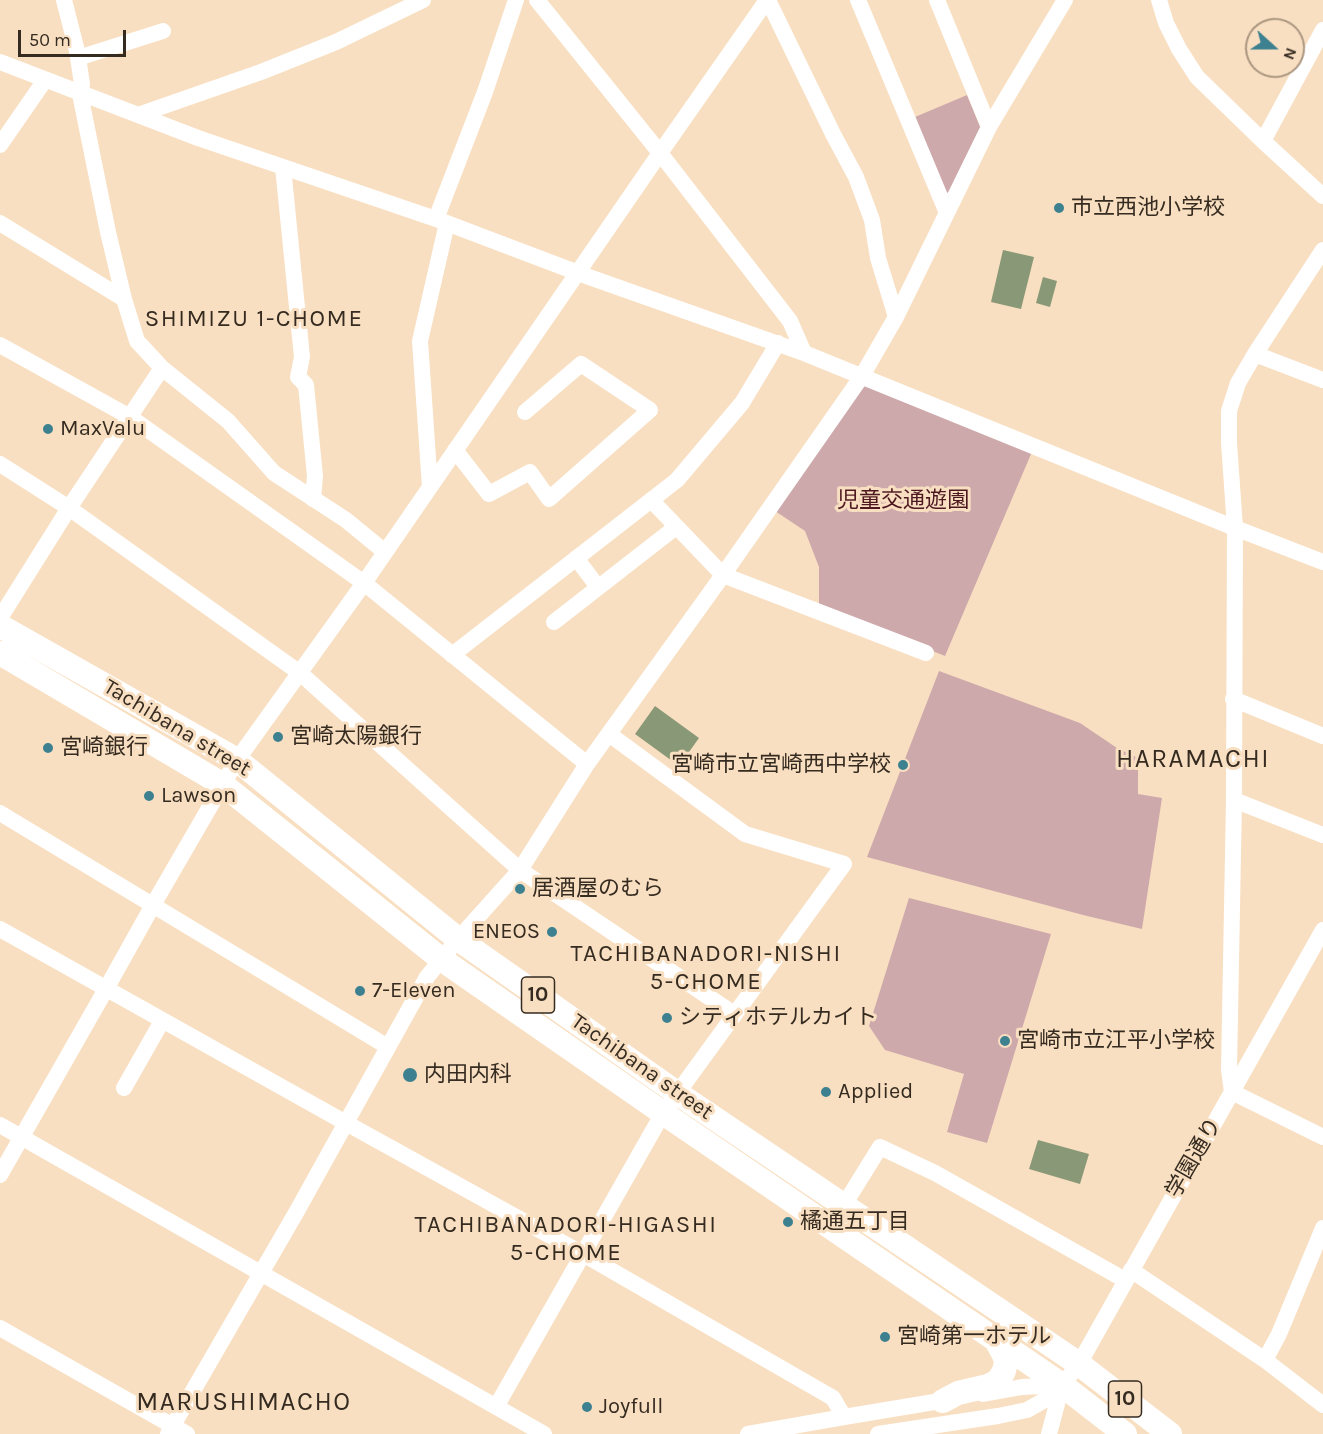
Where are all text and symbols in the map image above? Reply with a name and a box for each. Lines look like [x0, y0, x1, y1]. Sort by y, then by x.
scale bar [21, 18, 129, 56]
north arrow [1245, 18, 1305, 78]
text: 50 m [29, 29, 71, 51]
text: N [1279, 45, 1301, 63]
place label: 市立西池小学校 [1071, 195, 1225, 221]
marker: 市立西池小学校 [1052, 201, 1066, 215]
district label: SHIMIZU 1-CHOME [145, 305, 363, 333]
place label: MaxValu [60, 416, 145, 442]
marker: MaxValu [41, 422, 55, 436]
park label: 児童交通遊園 [837, 488, 969, 514]
street label: Tachibana street [99, 674, 255, 782]
place label: 宮崎太陽銀行 [290, 724, 422, 750]
marker: 宮崎太陽銀行 [271, 730, 285, 744]
place label: 宮崎銀行 [60, 735, 148, 761]
marker: 宮崎銀行 [41, 741, 55, 755]
district label: HARAMACHI [1116, 744, 1270, 776]
place label: 宮崎市立宮崎西中学校 [671, 752, 891, 778]
marker: 宮崎市立宮崎西中学校 [896, 758, 910, 772]
place label: Lawson [161, 783, 236, 809]
marker: Lawson [142, 789, 156, 803]
place label: 居酒屋のむら [532, 876, 664, 902]
marker: 居酒屋のむら [513, 882, 527, 896]
place label: ENEOS [473, 919, 540, 945]
marker: ENEOS [545, 925, 559, 939]
district label: TACHIBANADORI-NISHI 5-CHOME [570, 940, 842, 996]
road number: 10 [522, 977, 554, 1013]
place label: 7-Eleven [372, 978, 455, 1004]
marker: 7-Eleven [353, 984, 367, 998]
place label: シティホテルカイト [679, 1005, 877, 1031]
street label: Tachibana street [566, 1008, 718, 1126]
marker: シティホテルカイト [660, 1011, 674, 1025]
place label: 宮崎市立江平小学校 [1017, 1028, 1215, 1054]
marker: 宮崎市立江平小学校 [998, 1034, 1012, 1048]
place label: 内田内科 [424, 1062, 512, 1088]
marker: 内田内科 [401, 1066, 419, 1084]
place label: Applied [838, 1079, 913, 1105]
marker: Applied [819, 1085, 833, 1099]
street label: 学園通り [1161, 1113, 1227, 1203]
place label: 橘通五丁目 [800, 1209, 910, 1235]
district label: TACHIBANADORI-HIGASHI 5-CHOME [414, 1211, 718, 1267]
marker: 橘通五丁目 [781, 1215, 795, 1229]
place label: 宮崎第一ホテル [897, 1324, 1051, 1350]
marker: 宮崎第一ホテル [878, 1330, 892, 1344]
road number: 10 [1108, 1381, 1142, 1417]
district label: MARUSHIMACHO [136, 1387, 352, 1419]
place label: Joyfull [599, 1394, 663, 1420]
marker: Joyfull [580, 1400, 594, 1414]

